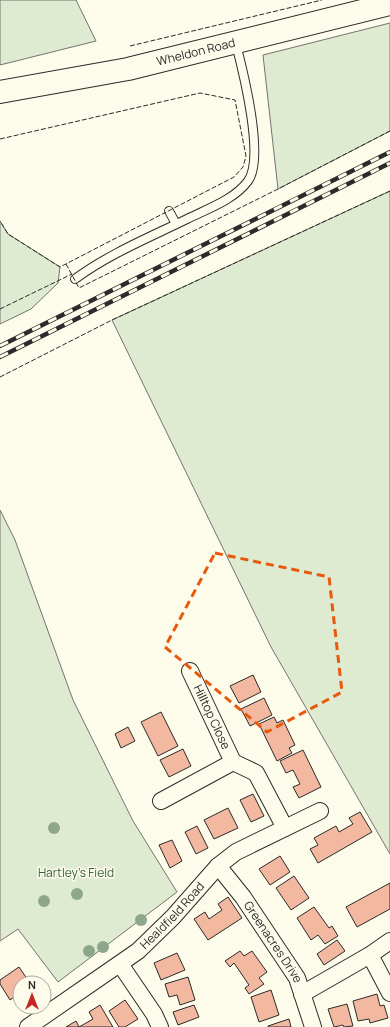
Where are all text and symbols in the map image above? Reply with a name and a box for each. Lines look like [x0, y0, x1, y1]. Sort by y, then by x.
street label: Wheldon Road [155, 34, 237, 70]
street label: Hilltop Close [190, 682, 235, 752]
park label: Hartley's Field [38, 864, 114, 881]
street label: Healdfield Road [136, 878, 208, 953]
street label: Greenacres Drive [240, 898, 307, 985]
north arrow [12, 975, 52, 1015]
text: N [28, 977, 36, 992]

